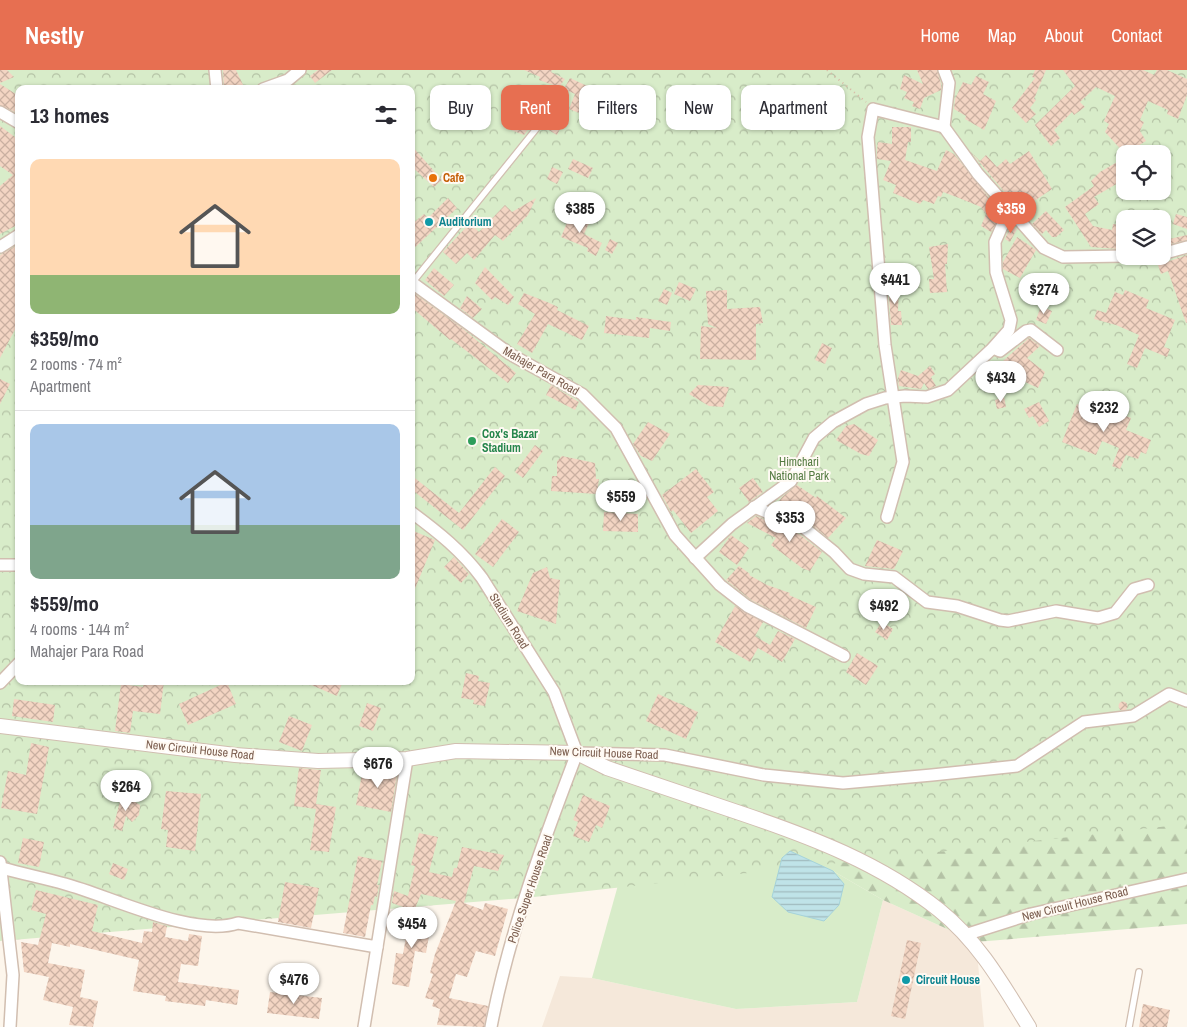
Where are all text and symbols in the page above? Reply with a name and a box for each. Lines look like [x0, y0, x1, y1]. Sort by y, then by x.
text: Nestly [25, 19, 84, 51]
text: Home [920, 23, 960, 48]
text: Map [988, 23, 1017, 48]
text: About [1045, 23, 1083, 48]
text: Contact [1111, 23, 1162, 48]
chip: Buy [430, 85, 491, 130]
chip: Rent [501, 85, 569, 130]
chip: Filters [579, 85, 656, 130]
chip: New [666, 85, 731, 130]
chip: Apartment [741, 85, 845, 130]
text: 13 homes [30, 101, 109, 130]
icon: filters [372, 101, 400, 129]
map controls [1116, 145, 1171, 265]
button: locate [1116, 145, 1171, 200]
place label: Cafe [443, 170, 465, 186]
marker: Cafe [427, 172, 439, 184]
icon: home [170, 191, 260, 281]
pin: $385 [550, 191, 610, 234]
pin: $359 [981, 191, 1041, 234]
text: $385 [565, 197, 595, 219]
text: $359 [996, 197, 1026, 219]
button: layers [1116, 210, 1171, 265]
place label: Auditorium [439, 214, 492, 230]
marker: Auditorium [423, 216, 435, 228]
pin: $441 [865, 262, 925, 305]
text: $441 [880, 268, 910, 290]
pin: $274 [1014, 272, 1074, 315]
text: $274 [1029, 278, 1059, 300]
text: $359/mo [30, 324, 99, 353]
street label: Mahajer Para Road [500, 343, 582, 399]
text: 2 rooms · 74 m² [30, 353, 122, 375]
pin: $434 [971, 360, 1031, 403]
text: $434 [986, 366, 1016, 388]
text: Apartment [30, 375, 91, 397]
pin: $232 [1074, 390, 1134, 433]
text: $232 [1089, 396, 1119, 418]
place label: Cox's Bazar Stadium [482, 426, 538, 456]
marker: Cox's Bazar Stadium [466, 435, 478, 447]
park label: Himchari National Park [769, 454, 829, 484]
icon: home [170, 457, 260, 547]
pin: $559 [591, 480, 651, 522]
text: $559 [606, 485, 636, 507]
pin: $353 [760, 500, 820, 543]
text: $353 [775, 506, 805, 528]
pin: $492 [854, 588, 914, 631]
text: $559/mo [30, 589, 99, 618]
street label: Stadium Road [486, 590, 532, 652]
text: $492 [869, 594, 899, 616]
text: 4 rooms · 144 m² [30, 618, 129, 640]
text: Mahajer Para Road [30, 640, 144, 662]
street label: New Circuit House Road [145, 736, 255, 764]
street label: New Circuit House Road [549, 743, 659, 763]
pin: $676 [348, 746, 408, 789]
text: $676 [363, 752, 393, 774]
pin: $264 [96, 770, 156, 812]
text: $264 [111, 775, 141, 797]
street label: Police Super House Road [504, 833, 556, 945]
street label: New Circuit House Road [1020, 883, 1130, 925]
pin: $454 [382, 906, 442, 949]
text: $454 [397, 912, 427, 934]
pin: $476 [264, 962, 324, 1005]
text: $476 [279, 968, 309, 990]
place label: Circuit House [916, 972, 981, 988]
marker: Circuit House [900, 974, 912, 986]

